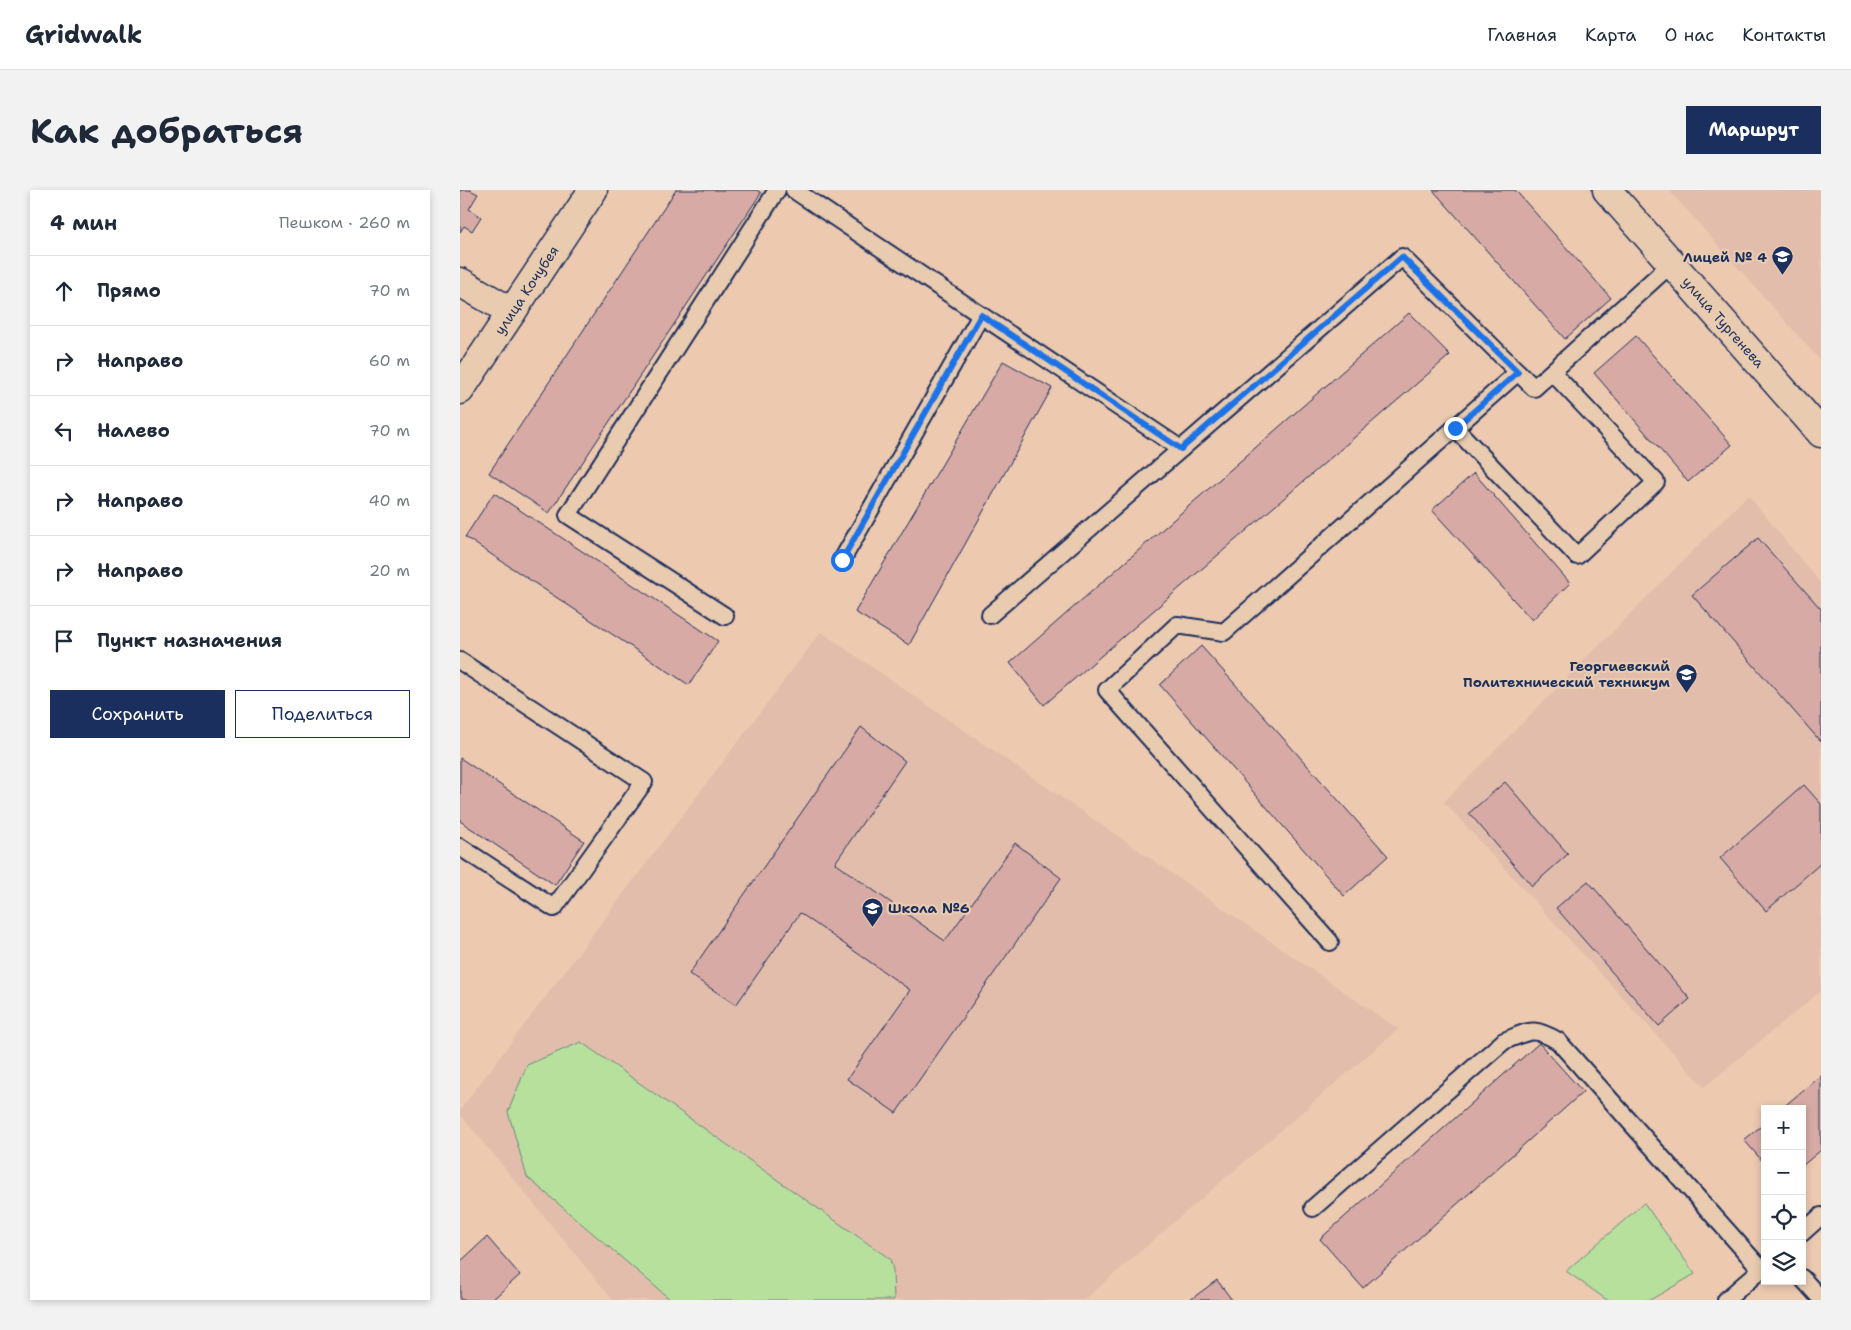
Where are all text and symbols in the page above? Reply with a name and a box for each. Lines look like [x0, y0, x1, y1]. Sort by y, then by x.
text: Gridwalk [25, 19, 142, 51]
text: Главная [1487, 23, 1557, 47]
text: Карта [1585, 23, 1637, 47]
text: О нас [1665, 23, 1714, 47]
text: Контакты [1742, 23, 1826, 47]
button: Маршрут [1686, 106, 1821, 154]
text: Как добраться [30, 107, 303, 154]
text: 4 мин [50, 209, 117, 237]
text: Пешком · 260 m [279, 212, 410, 233]
street label: улица Кочубея [490, 242, 563, 338]
school or university icon: Лицей № 4 [1771, 245, 1795, 276]
place label: Лицей № 4 [1683, 248, 1767, 266]
street label: улица Тургенева [1678, 273, 1769, 372]
icon: ahead [50, 277, 78, 305]
text: Прямо [97, 278, 161, 303]
text: 70 m [369, 280, 410, 301]
icon: right [50, 347, 78, 375]
text: Направо [97, 348, 183, 373]
text: 60 m [369, 350, 410, 371]
icon: left [50, 417, 78, 445]
route end [1444, 417, 1467, 440]
text: Налево [97, 418, 170, 443]
text: 70 m [369, 420, 410, 441]
icon: right [50, 487, 78, 515]
text: Направо [97, 488, 183, 513]
text: 40 m [368, 490, 410, 511]
route start [831, 549, 854, 572]
icon: right [50, 557, 78, 585]
text: Направо [97, 558, 183, 583]
text: 20 m [369, 560, 410, 581]
icon: arrive [50, 627, 78, 655]
text: Пункт назначения [97, 628, 282, 653]
place label: Георгиевский Политехнический техникум [1463, 657, 1670, 691]
school or university icon: Георгиевский Политехнический техникум [1674, 662, 1698, 693]
button: Сохранить [50, 690, 225, 738]
button: Поделиться [235, 690, 410, 738]
school or university icon: Школа №6 [860, 896, 884, 927]
place label: Школа №6 [888, 899, 970, 917]
map controls [1761, 1105, 1806, 1285]
button: + [1761, 1105, 1806, 1150]
button: − [1761, 1150, 1806, 1195]
button: locate [1761, 1195, 1806, 1240]
button: layers [1761, 1240, 1806, 1285]

